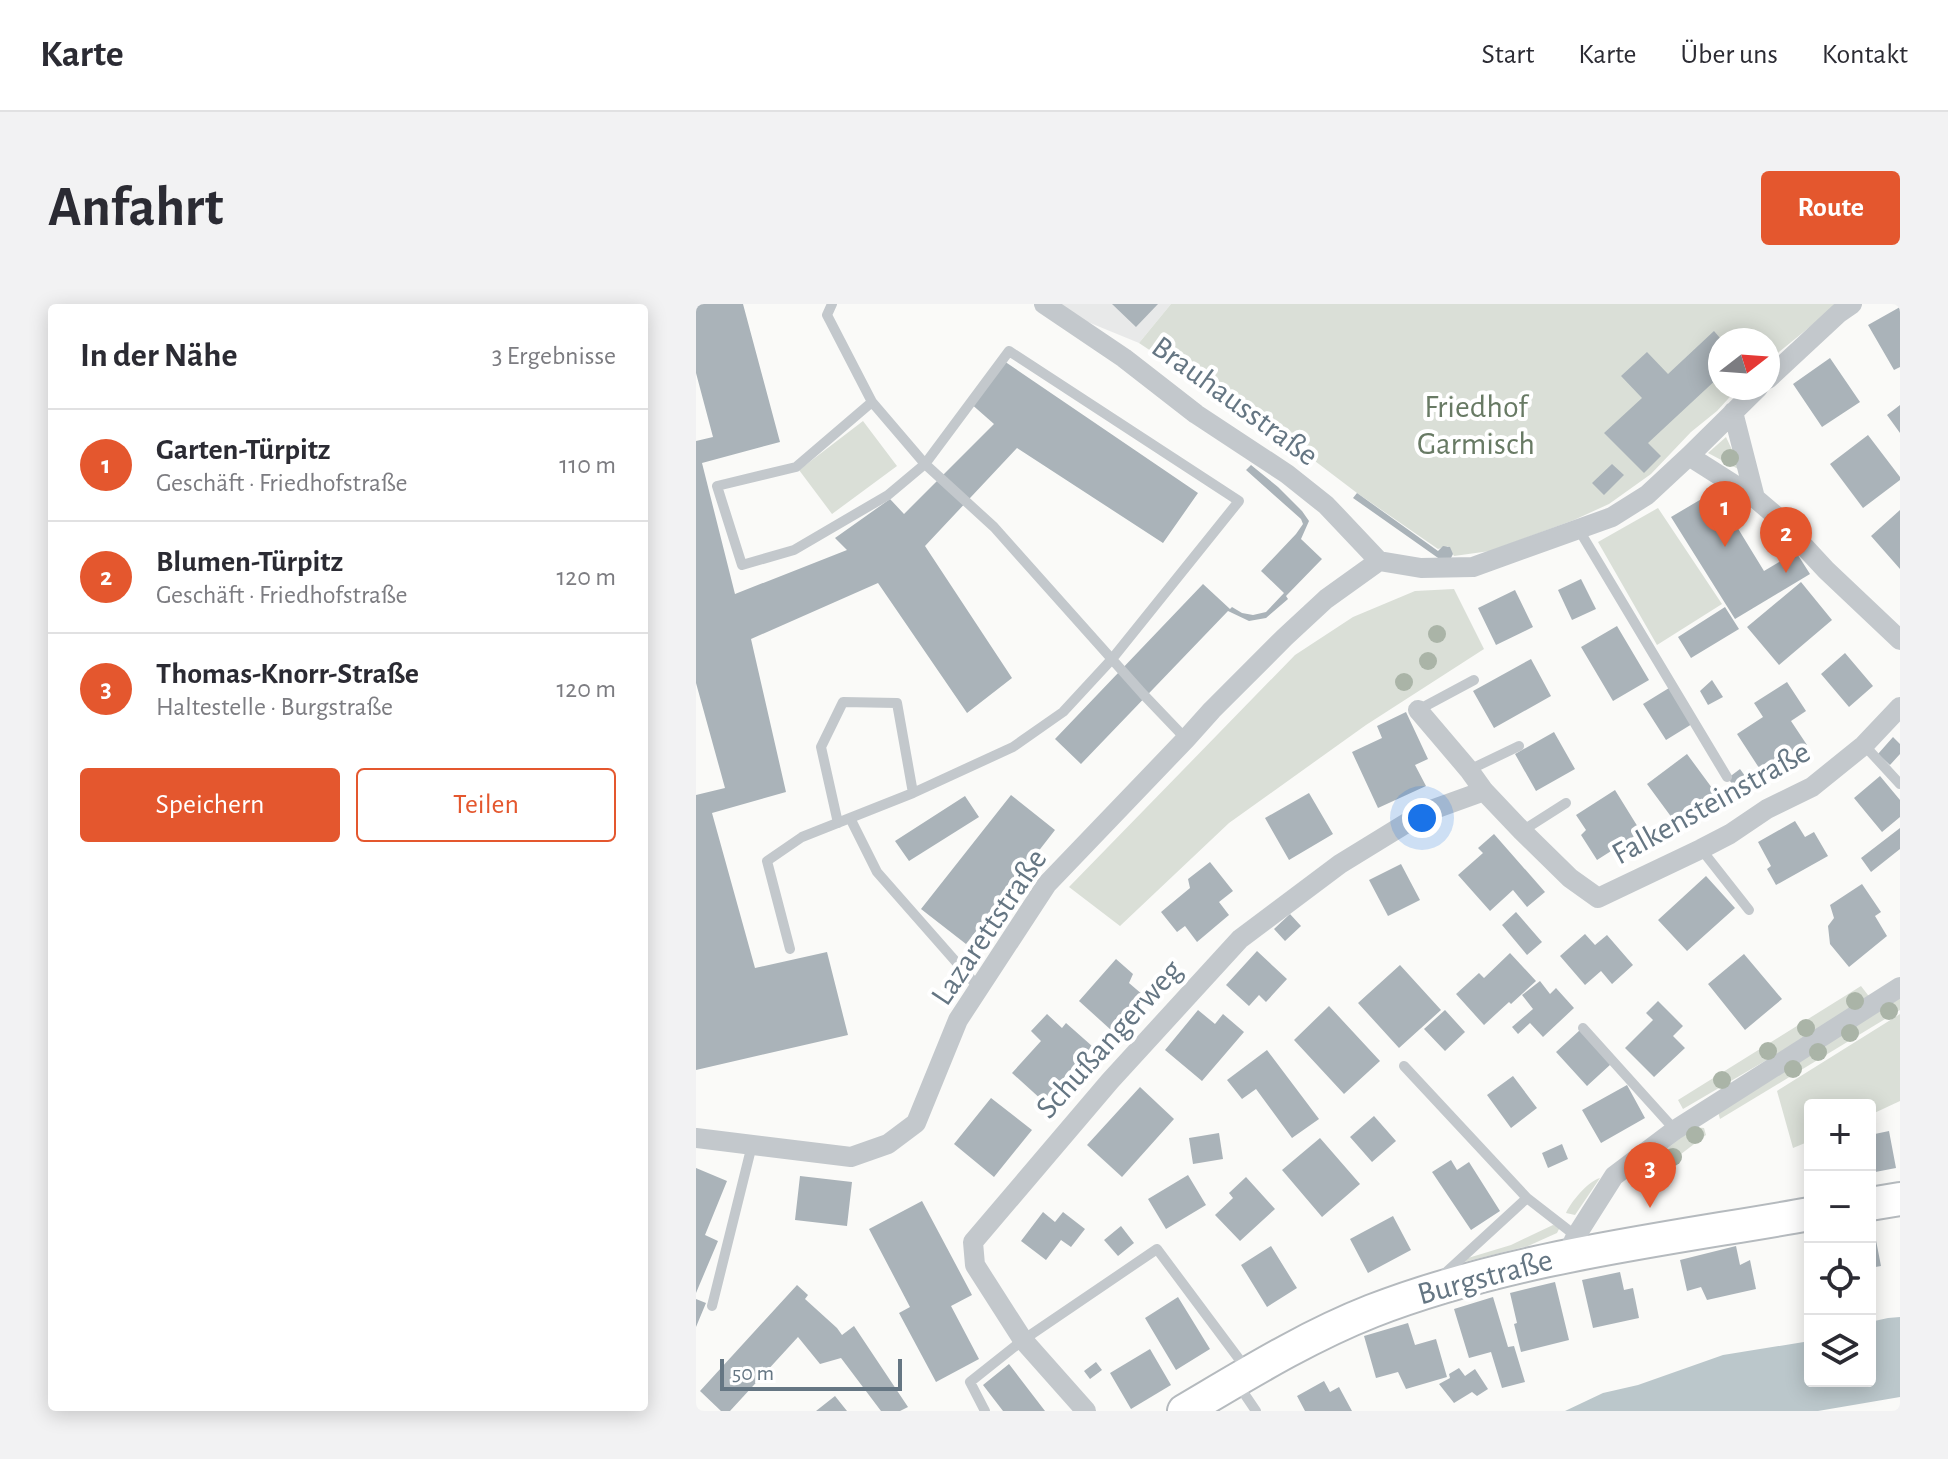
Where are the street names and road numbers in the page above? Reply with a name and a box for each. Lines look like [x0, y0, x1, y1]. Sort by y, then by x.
street label: Brauhausstraße [1146, 330, 1324, 472]
street label: Falkensteinstraße [1607, 735, 1815, 871]
street label: Lazarettstraße [925, 843, 1053, 1011]
street label: Schußangerweg [1030, 953, 1188, 1124]
street label: Burgstraße [1414, 1244, 1556, 1310]

